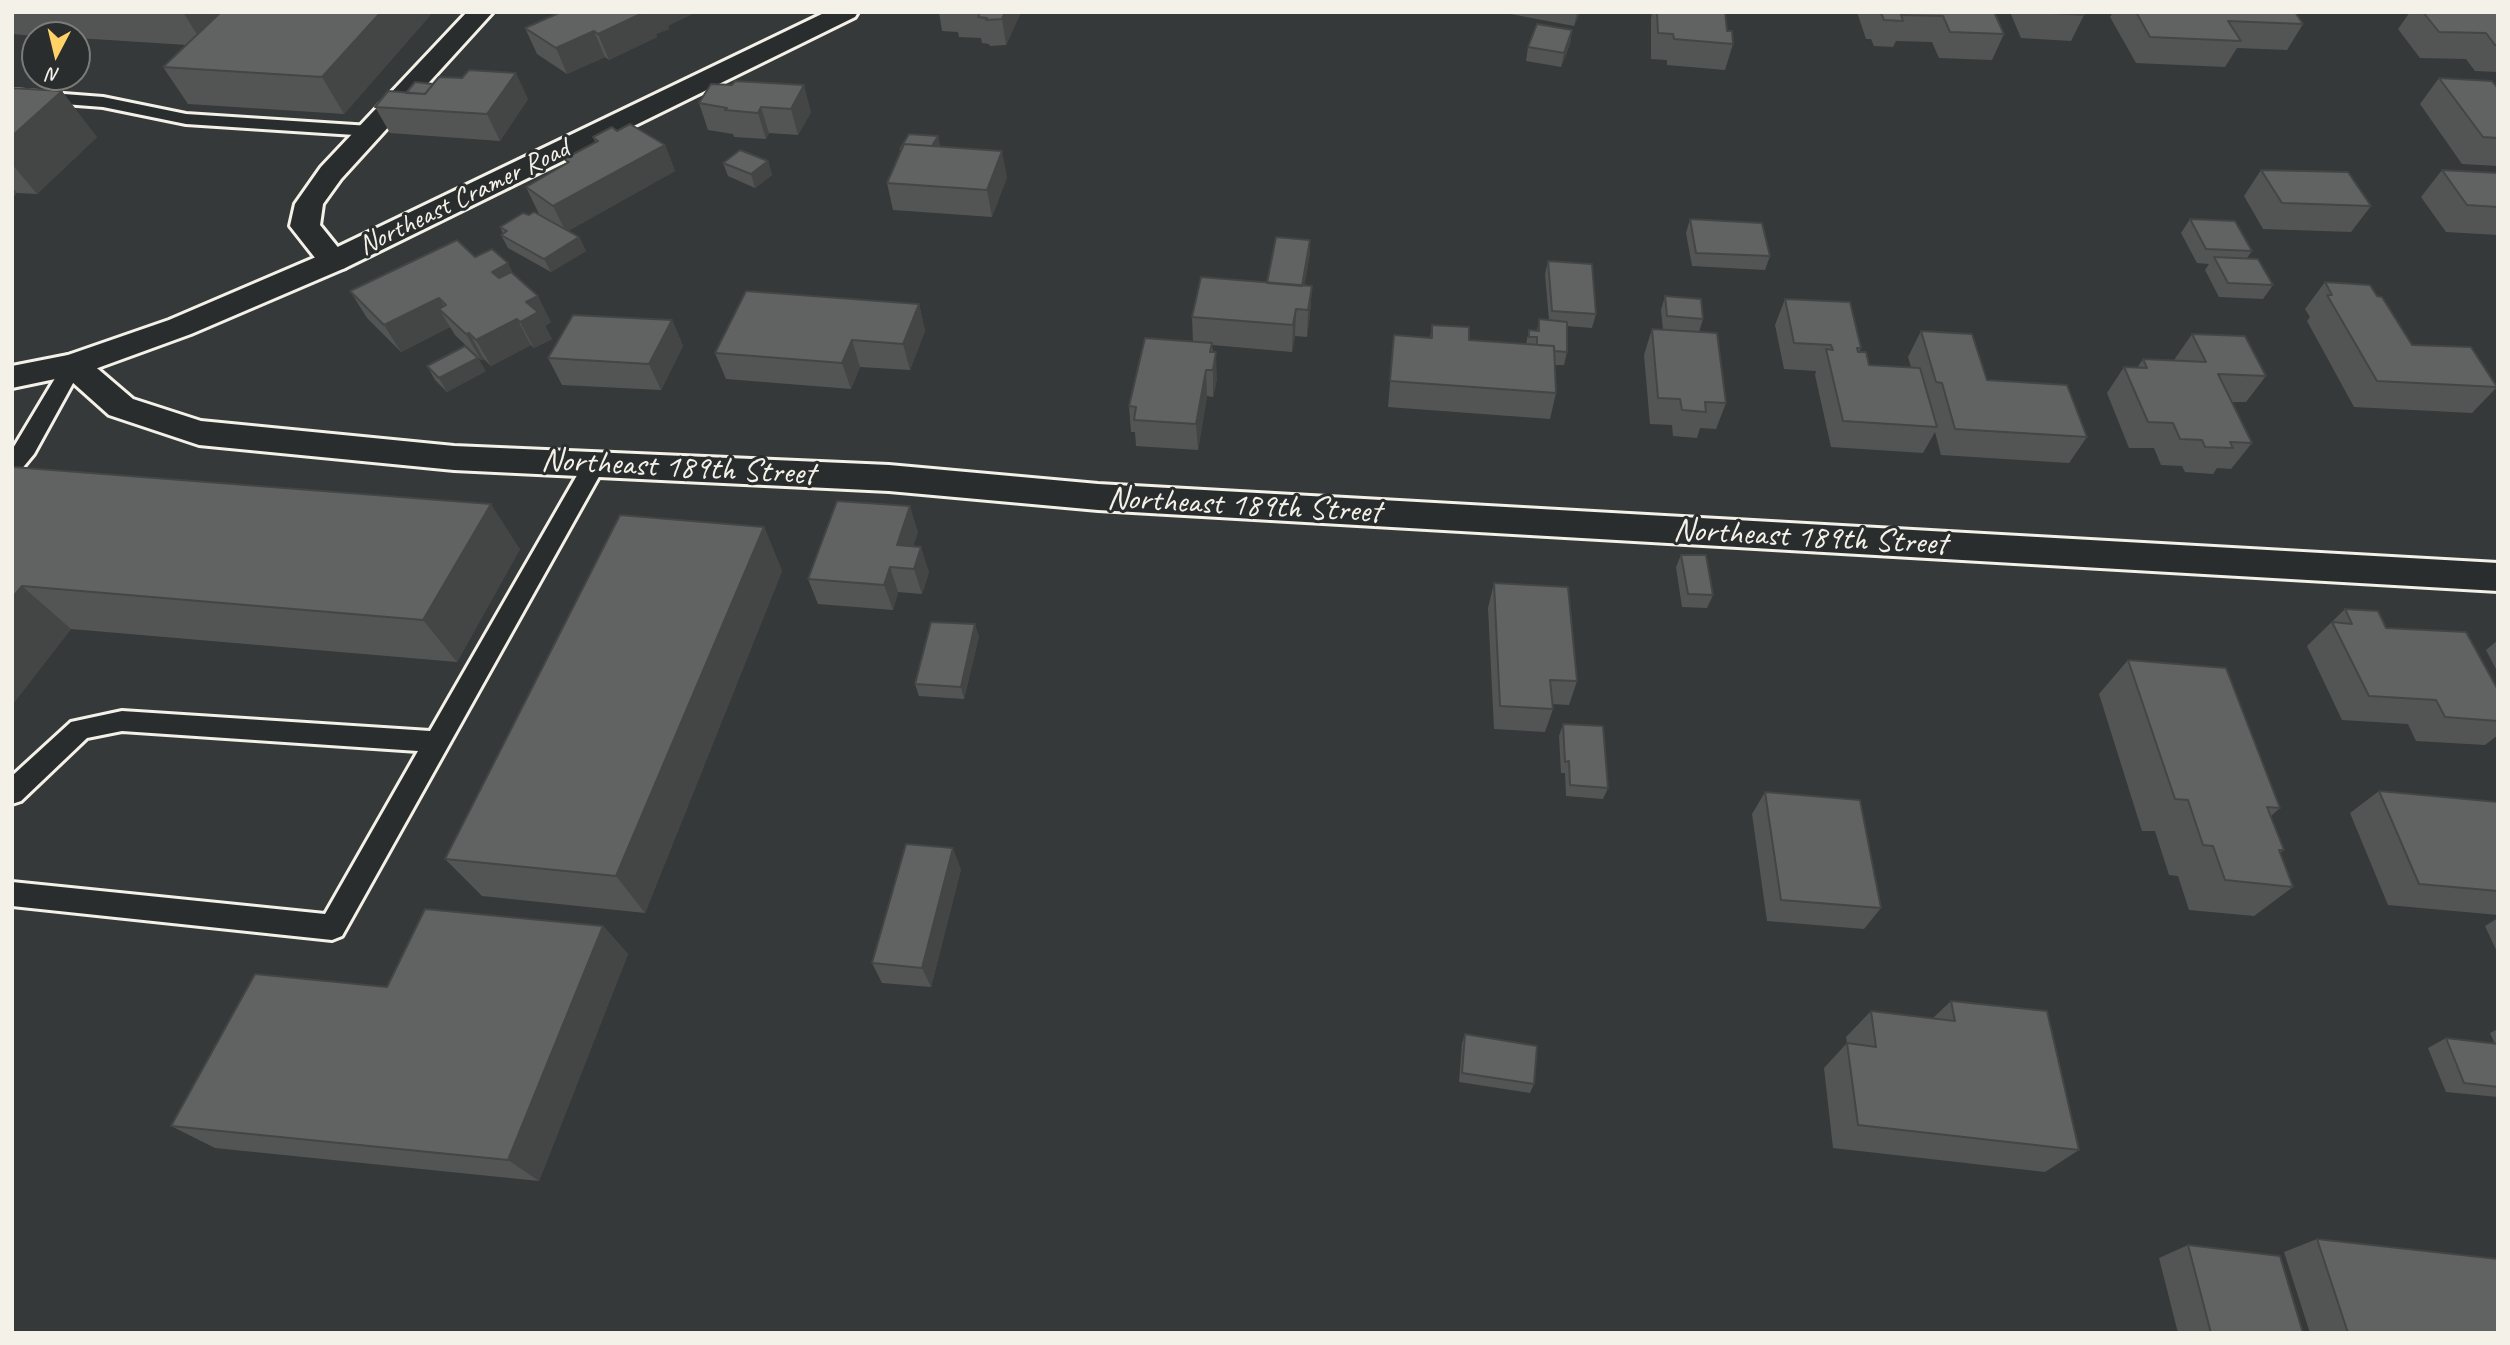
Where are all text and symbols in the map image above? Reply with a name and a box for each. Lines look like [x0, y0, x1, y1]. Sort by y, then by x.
north arrow [21, 21, 91, 91]
text: N [46, 62, 61, 87]
street label: Northeast Cramer Road [353, 132, 575, 264]
street label: Northeast 189th Street [540, 441, 816, 495]
street label: Northeast 189th Street [1106, 479, 1382, 533]
street label: Northeast 189th Street [1672, 511, 1948, 565]

